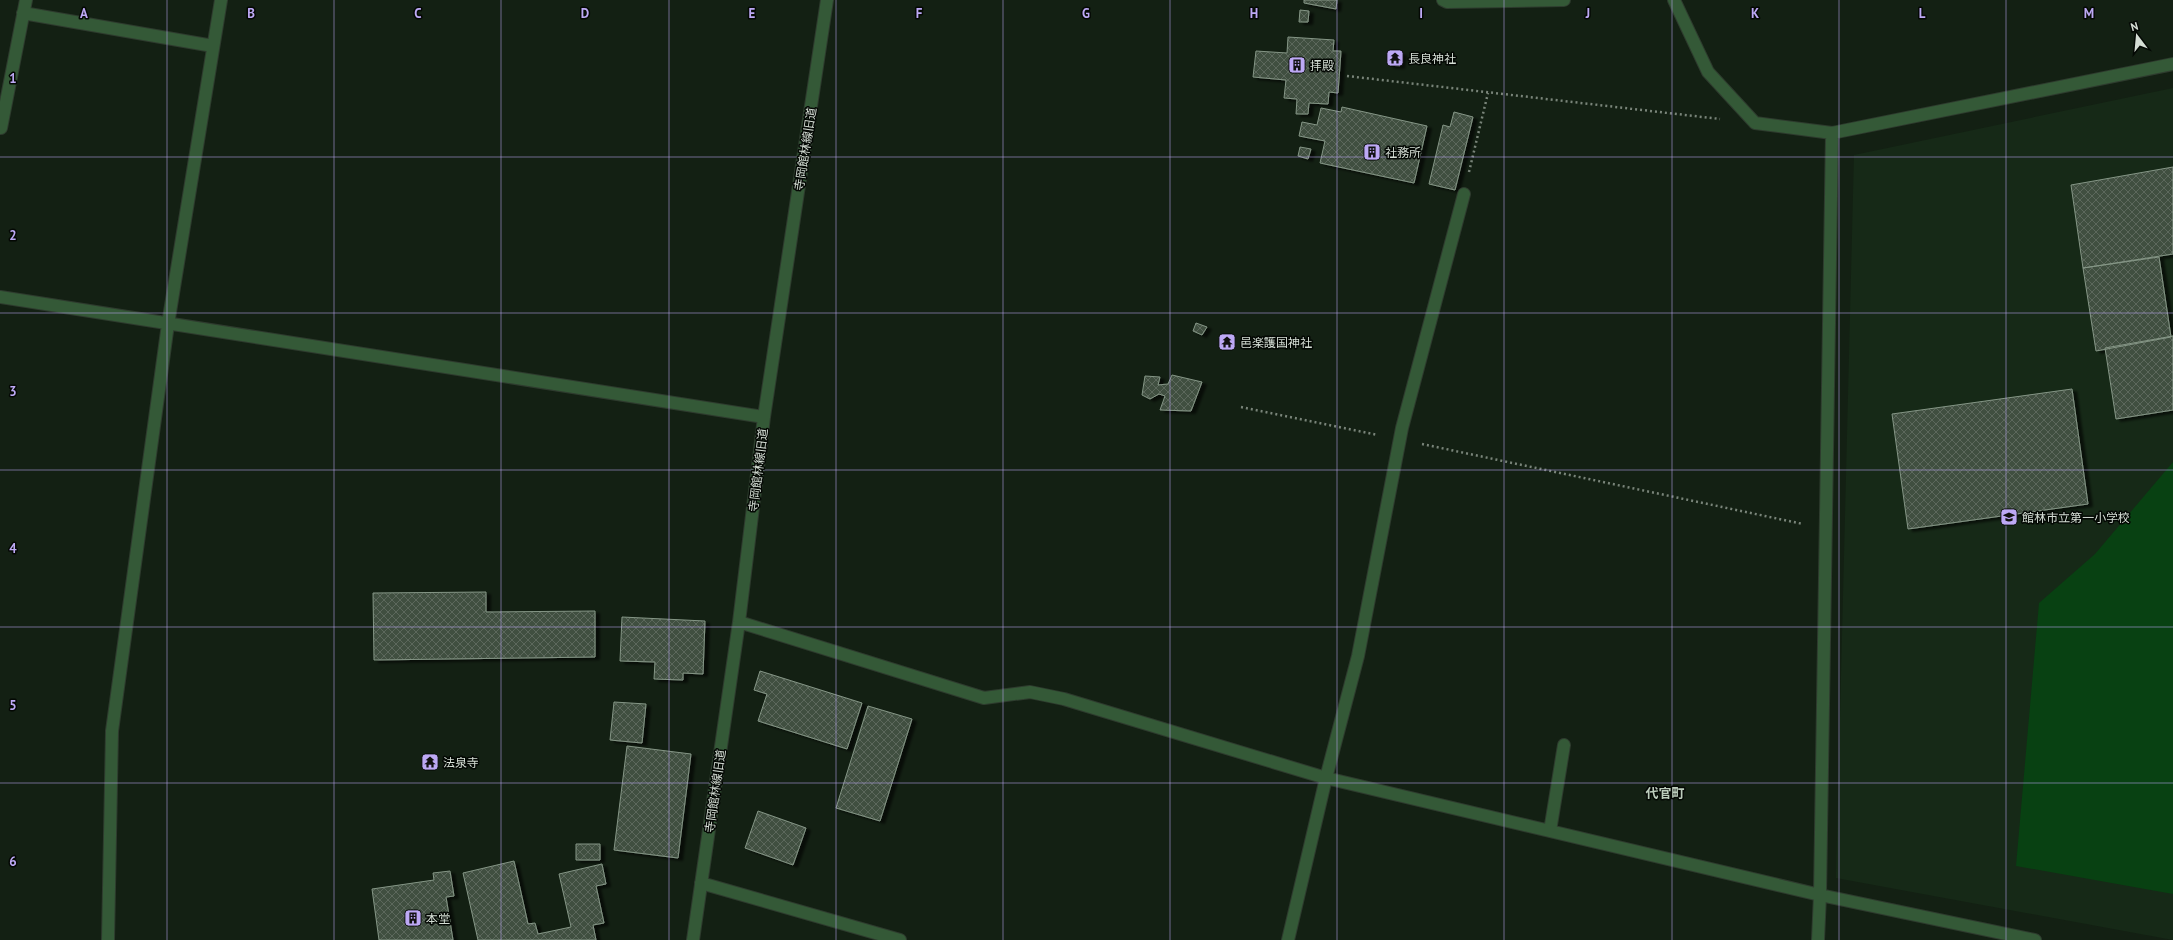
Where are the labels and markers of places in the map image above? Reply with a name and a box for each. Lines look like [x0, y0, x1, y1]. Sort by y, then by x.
temple icon: 長良神社 [1385, 48, 1405, 68]
place label: 長良神社 [1408, 51, 1456, 66]
building icon: 拝殿 [1287, 55, 1307, 75]
place label: 拝殿 [1310, 58, 1334, 73]
building icon: 社務所 [1362, 142, 1382, 162]
place label: 社務所 [1385, 145, 1421, 160]
temple icon: 邑楽護国神社 [1217, 332, 1237, 352]
place label: 邑楽護国神社 [1240, 335, 1312, 350]
school or university icon: 館林市立第一小学校 [1999, 507, 2019, 527]
place label: 館林市立第一小学校 [2022, 510, 2130, 525]
temple icon: 法泉寺 [420, 752, 440, 772]
place label: 法泉寺 [443, 755, 479, 770]
building icon: 本堂 [403, 908, 423, 928]
place label: 本堂 [426, 911, 450, 926]

